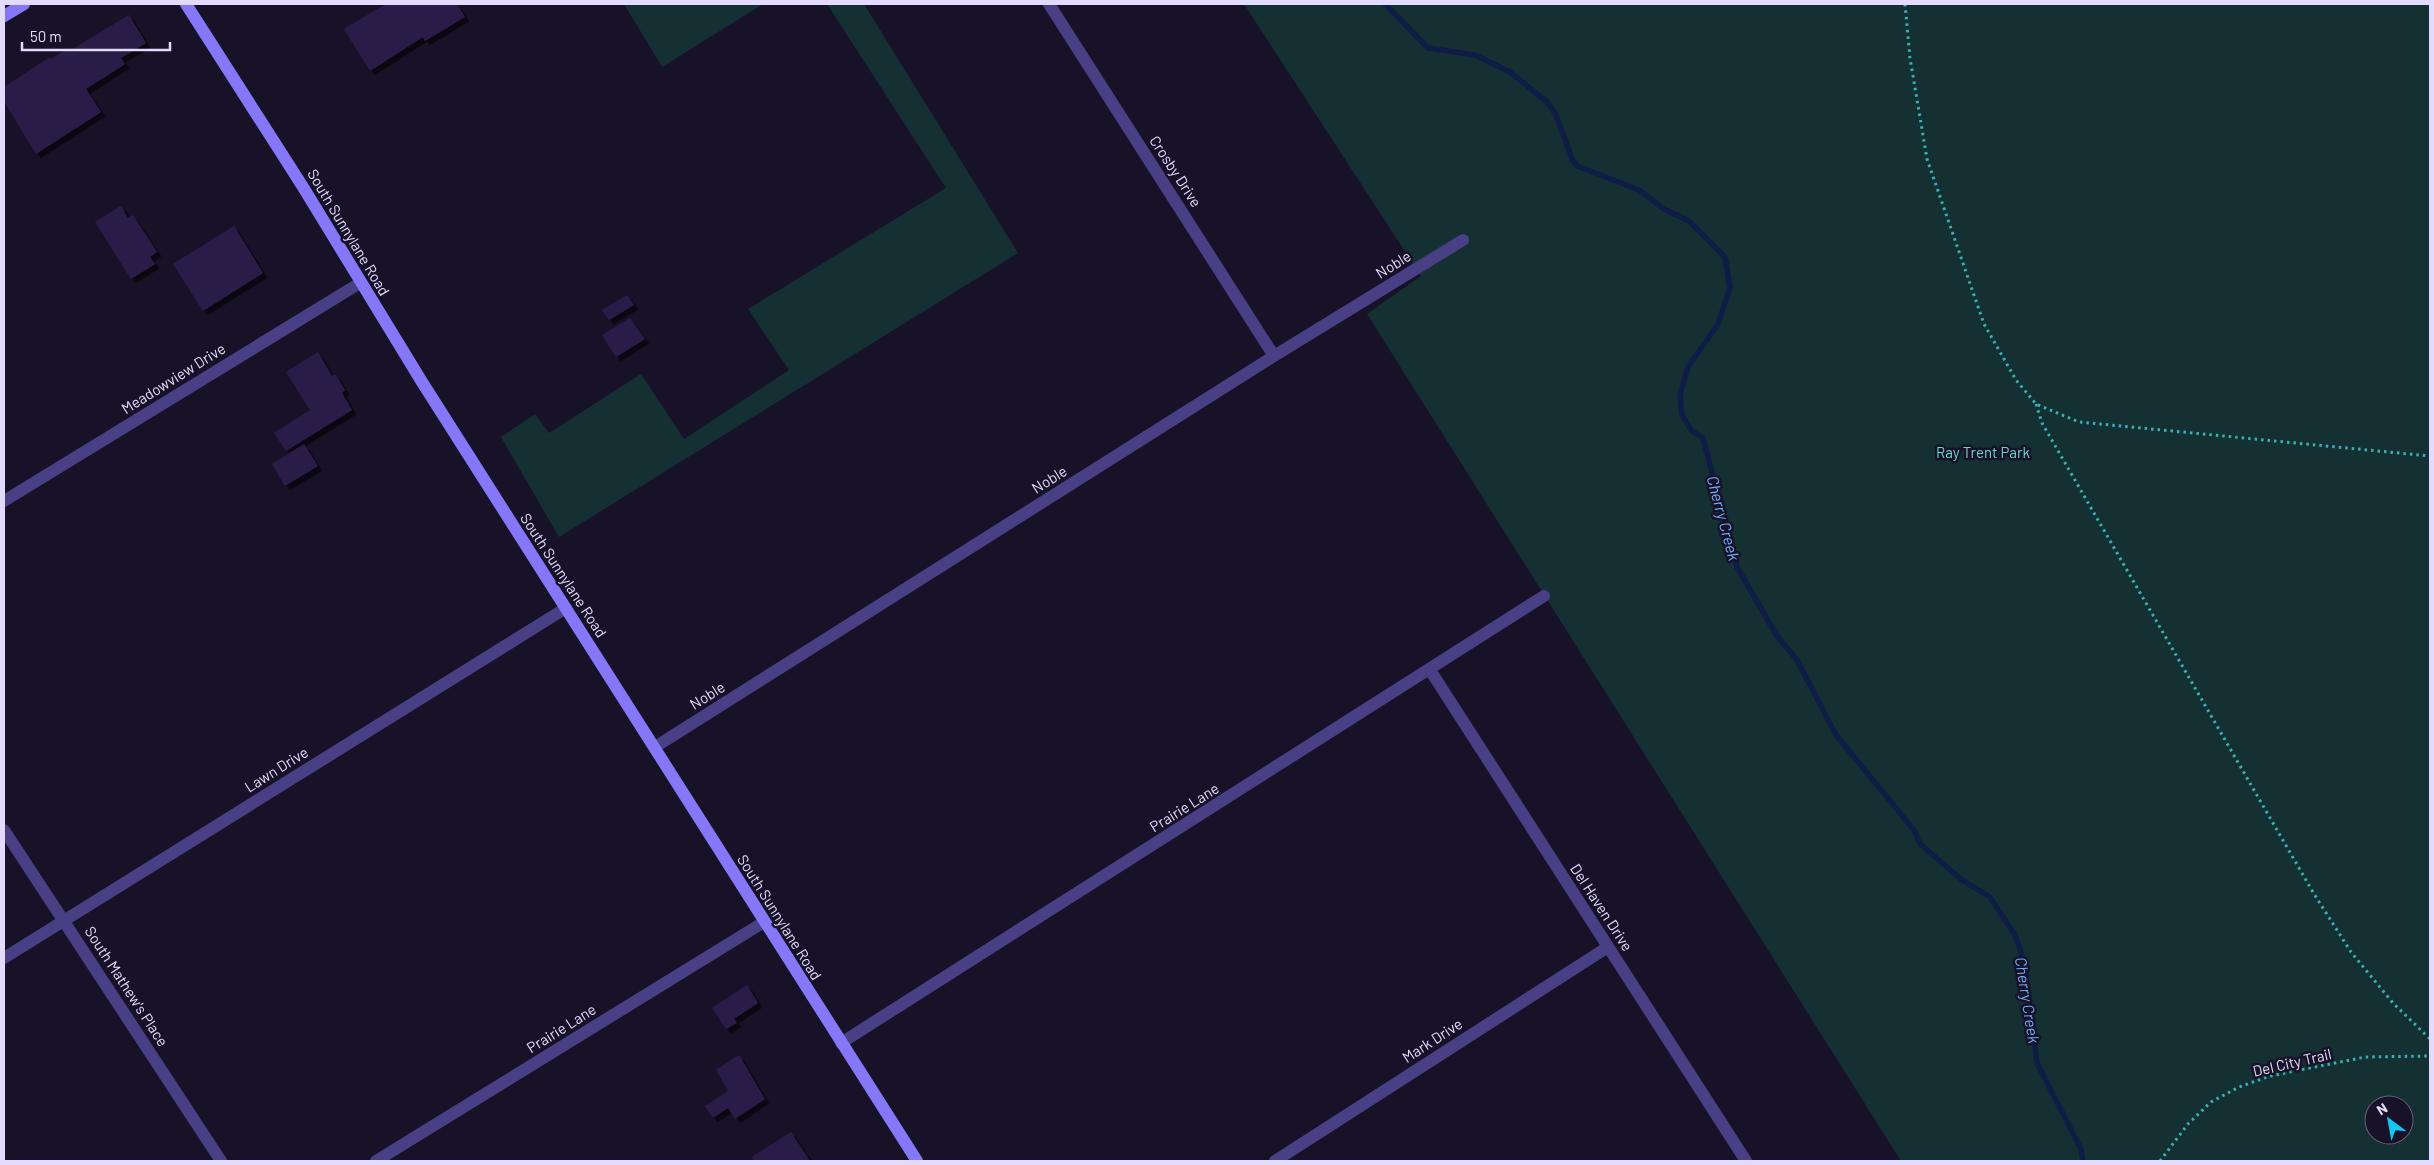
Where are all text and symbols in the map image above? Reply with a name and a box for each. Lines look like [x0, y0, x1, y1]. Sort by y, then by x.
scale bar [22, 20, 170, 52]
text: 50 m [30, 27, 62, 45]
street label: Crosby Drive [1146, 132, 1206, 210]
street label: South Sunnylane Road [304, 165, 394, 299]
street label: Noble [1372, 246, 1414, 282]
street label: Meadowview Drive [118, 339, 228, 417]
park label: Ray Trent Park [1936, 443, 2030, 461]
street label: Noble [1028, 461, 1070, 497]
water label: Cherry Creek [1704, 473, 1745, 563]
street label: South Sunnylane Road [517, 509, 611, 641]
street label: Noble [686, 677, 728, 713]
street label: Lawn Drive [241, 742, 311, 796]
street label: Prairie Lane [1146, 779, 1222, 835]
street label: South Sunnylane Road [734, 851, 826, 983]
street label: Del Haven Drive [1567, 860, 1637, 954]
street label: South Mathew's Place [81, 923, 173, 1049]
water label: Cherry Creek [2012, 955, 2044, 1045]
street label: Prairie Lane [523, 1000, 599, 1056]
street label: Mark Drive [1399, 1014, 1465, 1066]
street label: Del City Trail [2251, 1044, 2333, 1080]
north arrow [2364, 1095, 2414, 1145]
text: N [2373, 1099, 2390, 1118]

